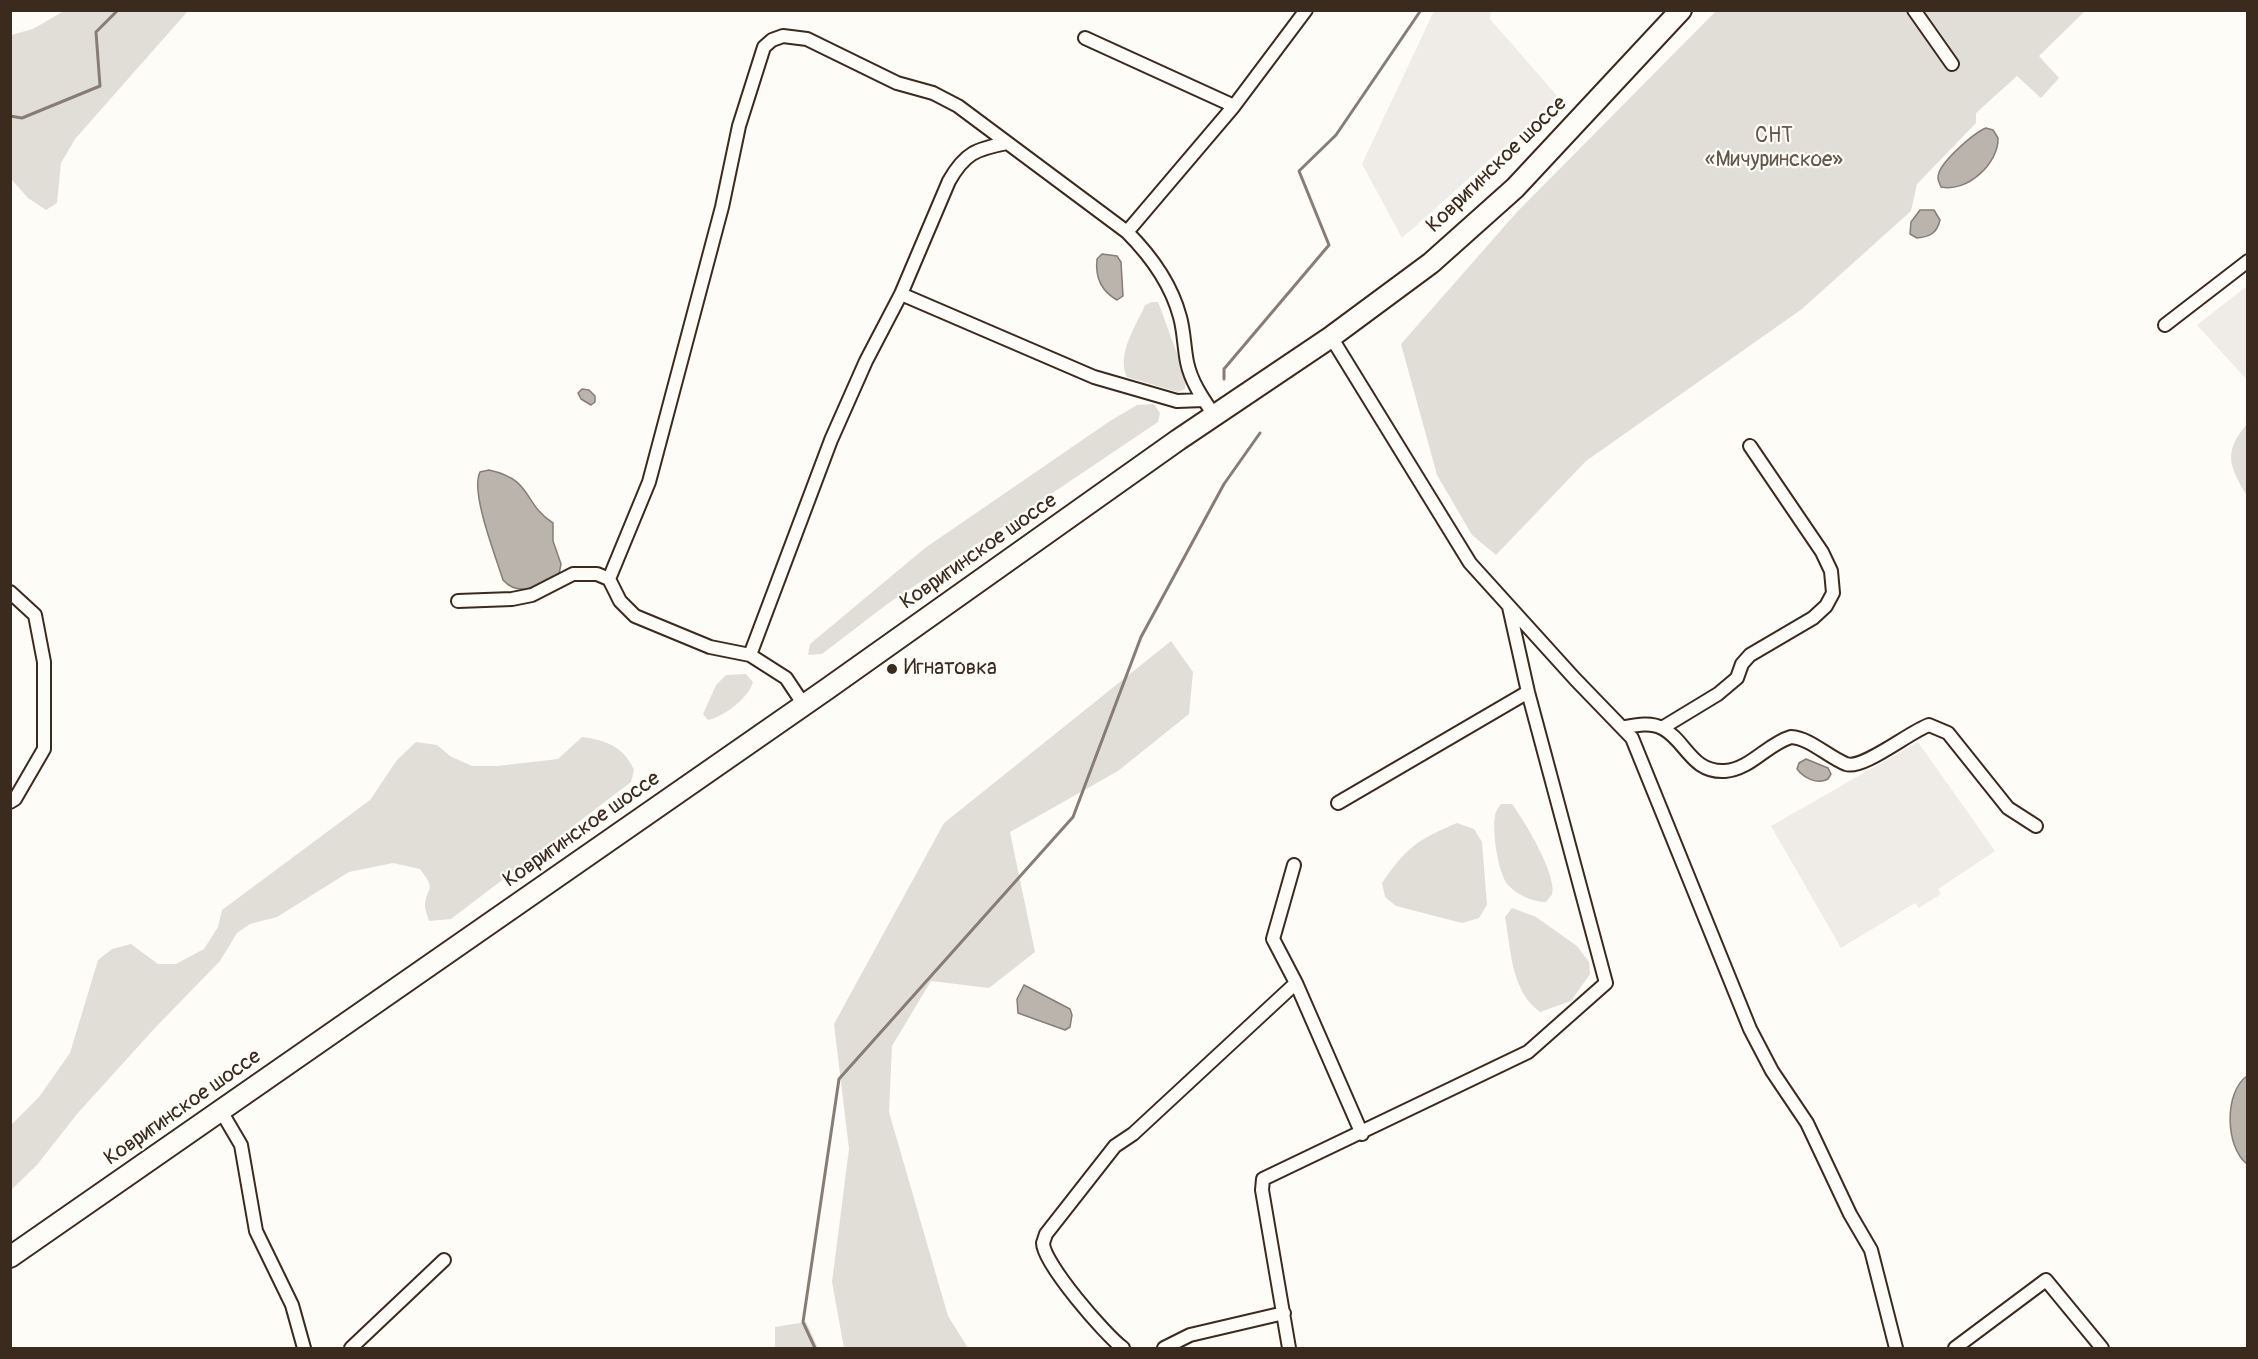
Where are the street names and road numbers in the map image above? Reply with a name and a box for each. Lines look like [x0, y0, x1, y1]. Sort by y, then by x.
street label: Ковригинское шоссе [1422, 92, 1572, 238]
street label: Ковригинское шоссе [896, 488, 1062, 616]
street label: Ковригинское шоссе [499, 766, 665, 894]
street label: Ковригинское шоссе [100, 1044, 266, 1172]

